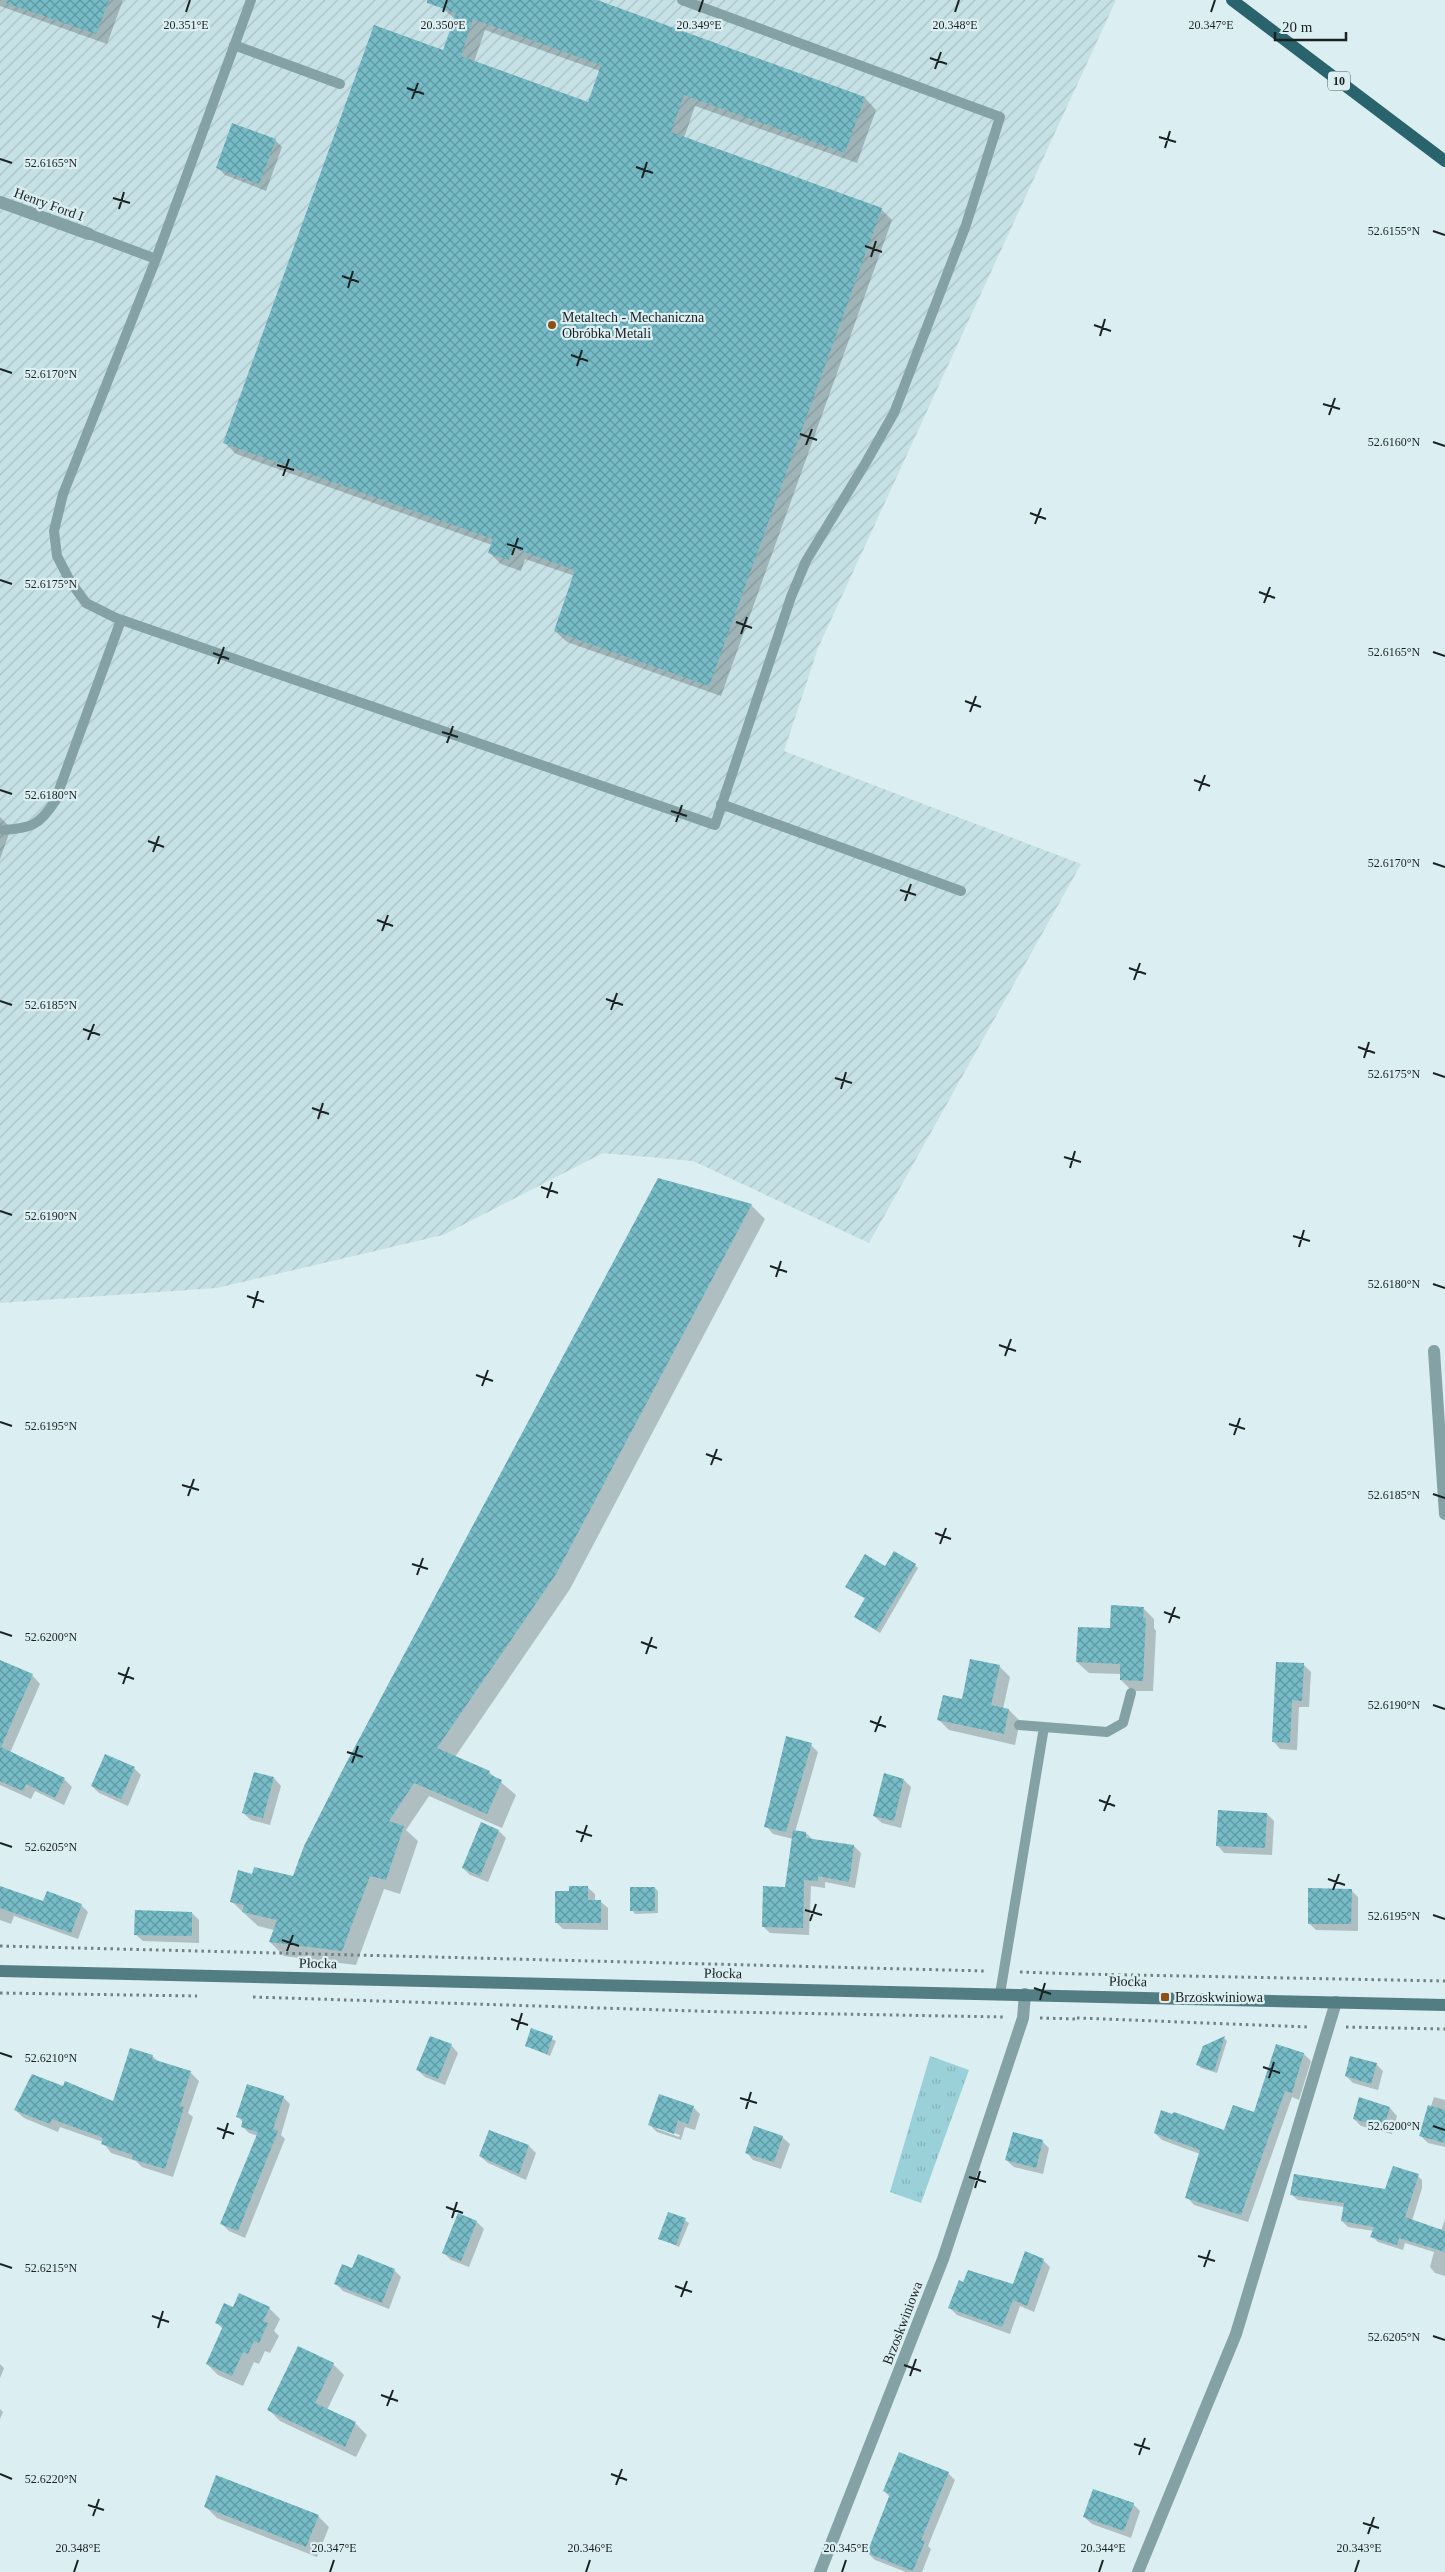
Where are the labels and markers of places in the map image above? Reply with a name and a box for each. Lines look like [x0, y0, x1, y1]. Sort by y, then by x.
place label: Metaltech - Mechaniczna Obróbka Metali [562, 310, 705, 341]
marker: Metaltech - Mechaniczna Obróbka Metali [546, 319, 558, 331]
place label: Brzoskwiniowa [1175, 1990, 1264, 2005]
marker: Brzoskwiniowa [1159, 1991, 1171, 2003]

